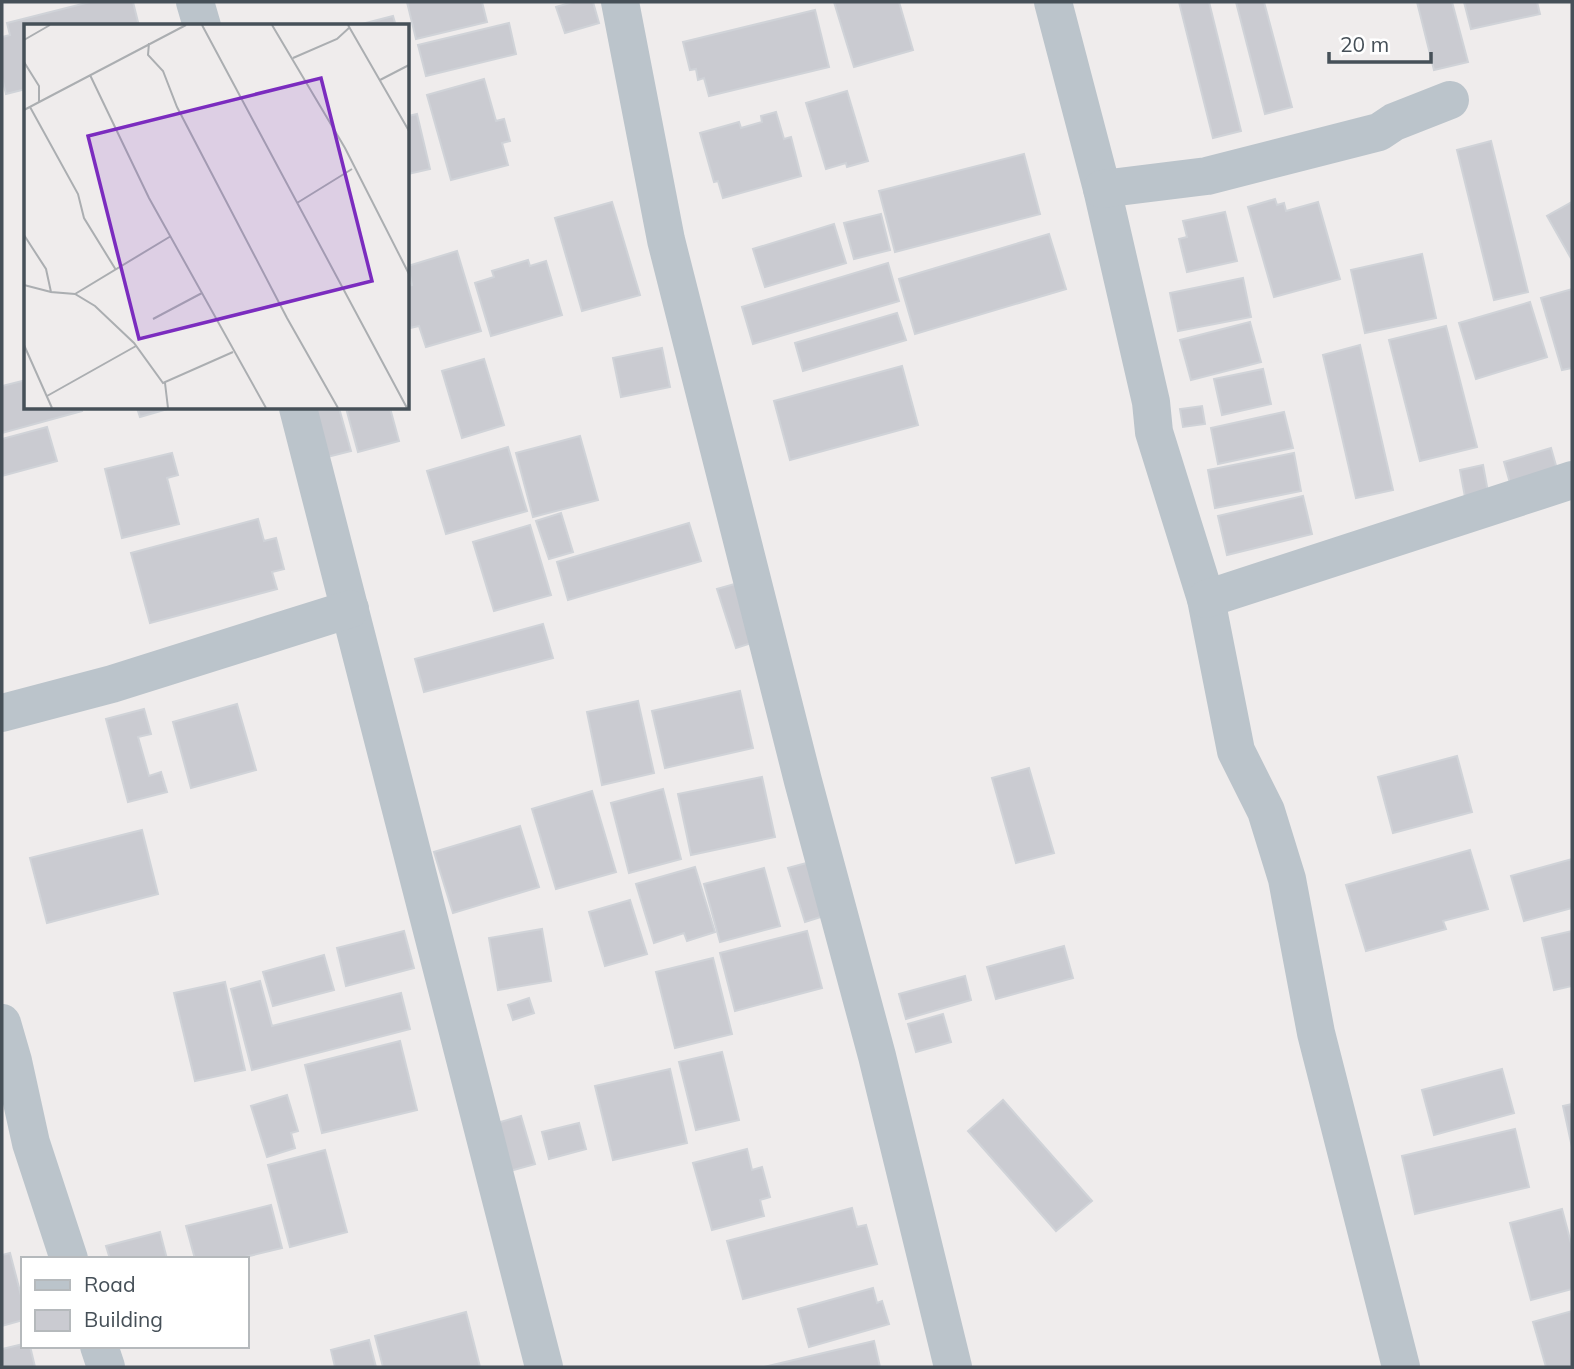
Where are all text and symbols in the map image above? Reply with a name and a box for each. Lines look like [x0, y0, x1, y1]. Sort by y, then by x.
scale bar [1329, 21, 1430, 65]
inset map [24, 24, 410, 410]
text: 20 m [1340, 31, 1389, 57]
legend [21, 1257, 248, 1348]
text: Road [84, 1271, 135, 1297]
text: Building [84, 1306, 163, 1332]

